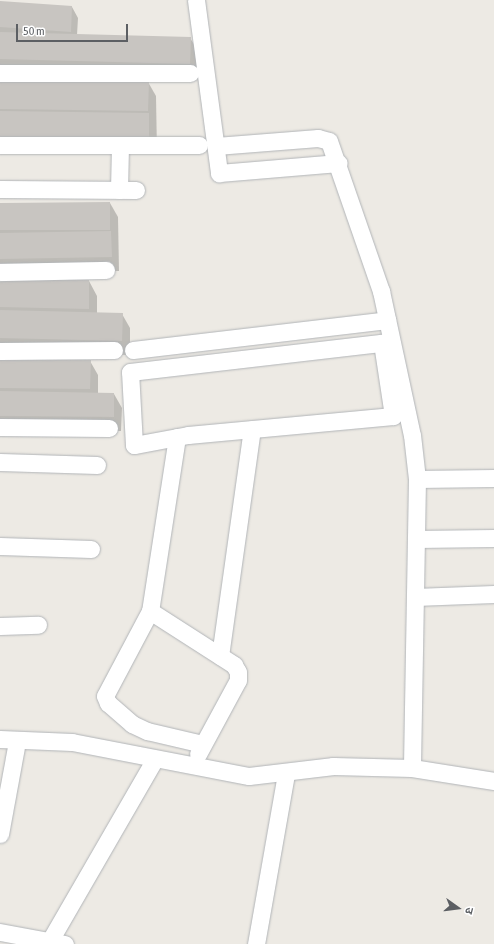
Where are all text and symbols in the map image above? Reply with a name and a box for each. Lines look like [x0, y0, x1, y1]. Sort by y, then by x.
scale bar [18, 16, 130, 42]
text: 50 m [23, 24, 45, 38]
north arrow [438, 888, 478, 928]
text: उ [463, 906, 476, 915]

